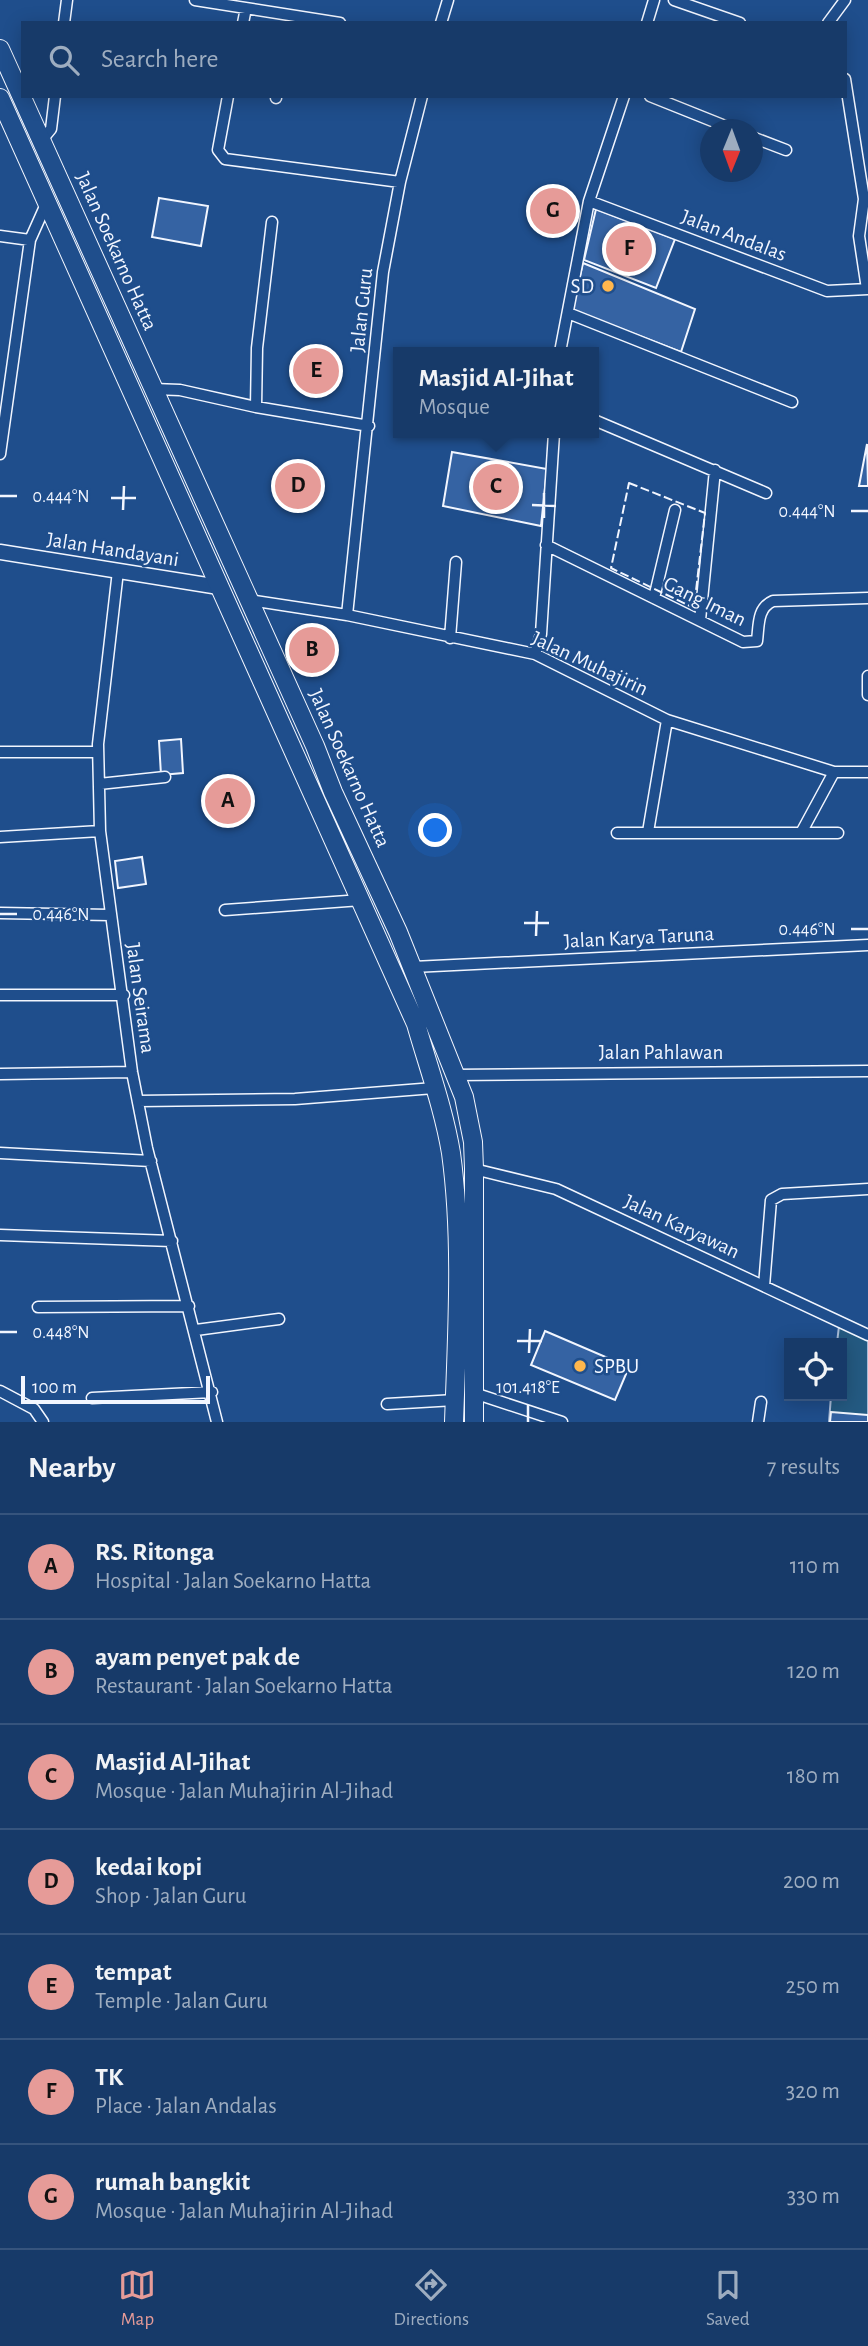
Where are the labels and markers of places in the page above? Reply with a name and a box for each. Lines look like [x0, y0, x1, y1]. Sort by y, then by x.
pin: G [530, 185, 576, 237]
pin: F [606, 223, 652, 275]
place label: SD [571, 276, 594, 297]
marker: SD [600, 278, 616, 294]
pin: E [293, 345, 339, 397]
pin: D [275, 460, 321, 512]
pin: C [473, 461, 519, 513]
pin: B [289, 624, 335, 676]
pin: A [205, 775, 251, 827]
place label: SPBU [594, 1356, 639, 1377]
marker: SPBU [572, 1358, 588, 1374]

